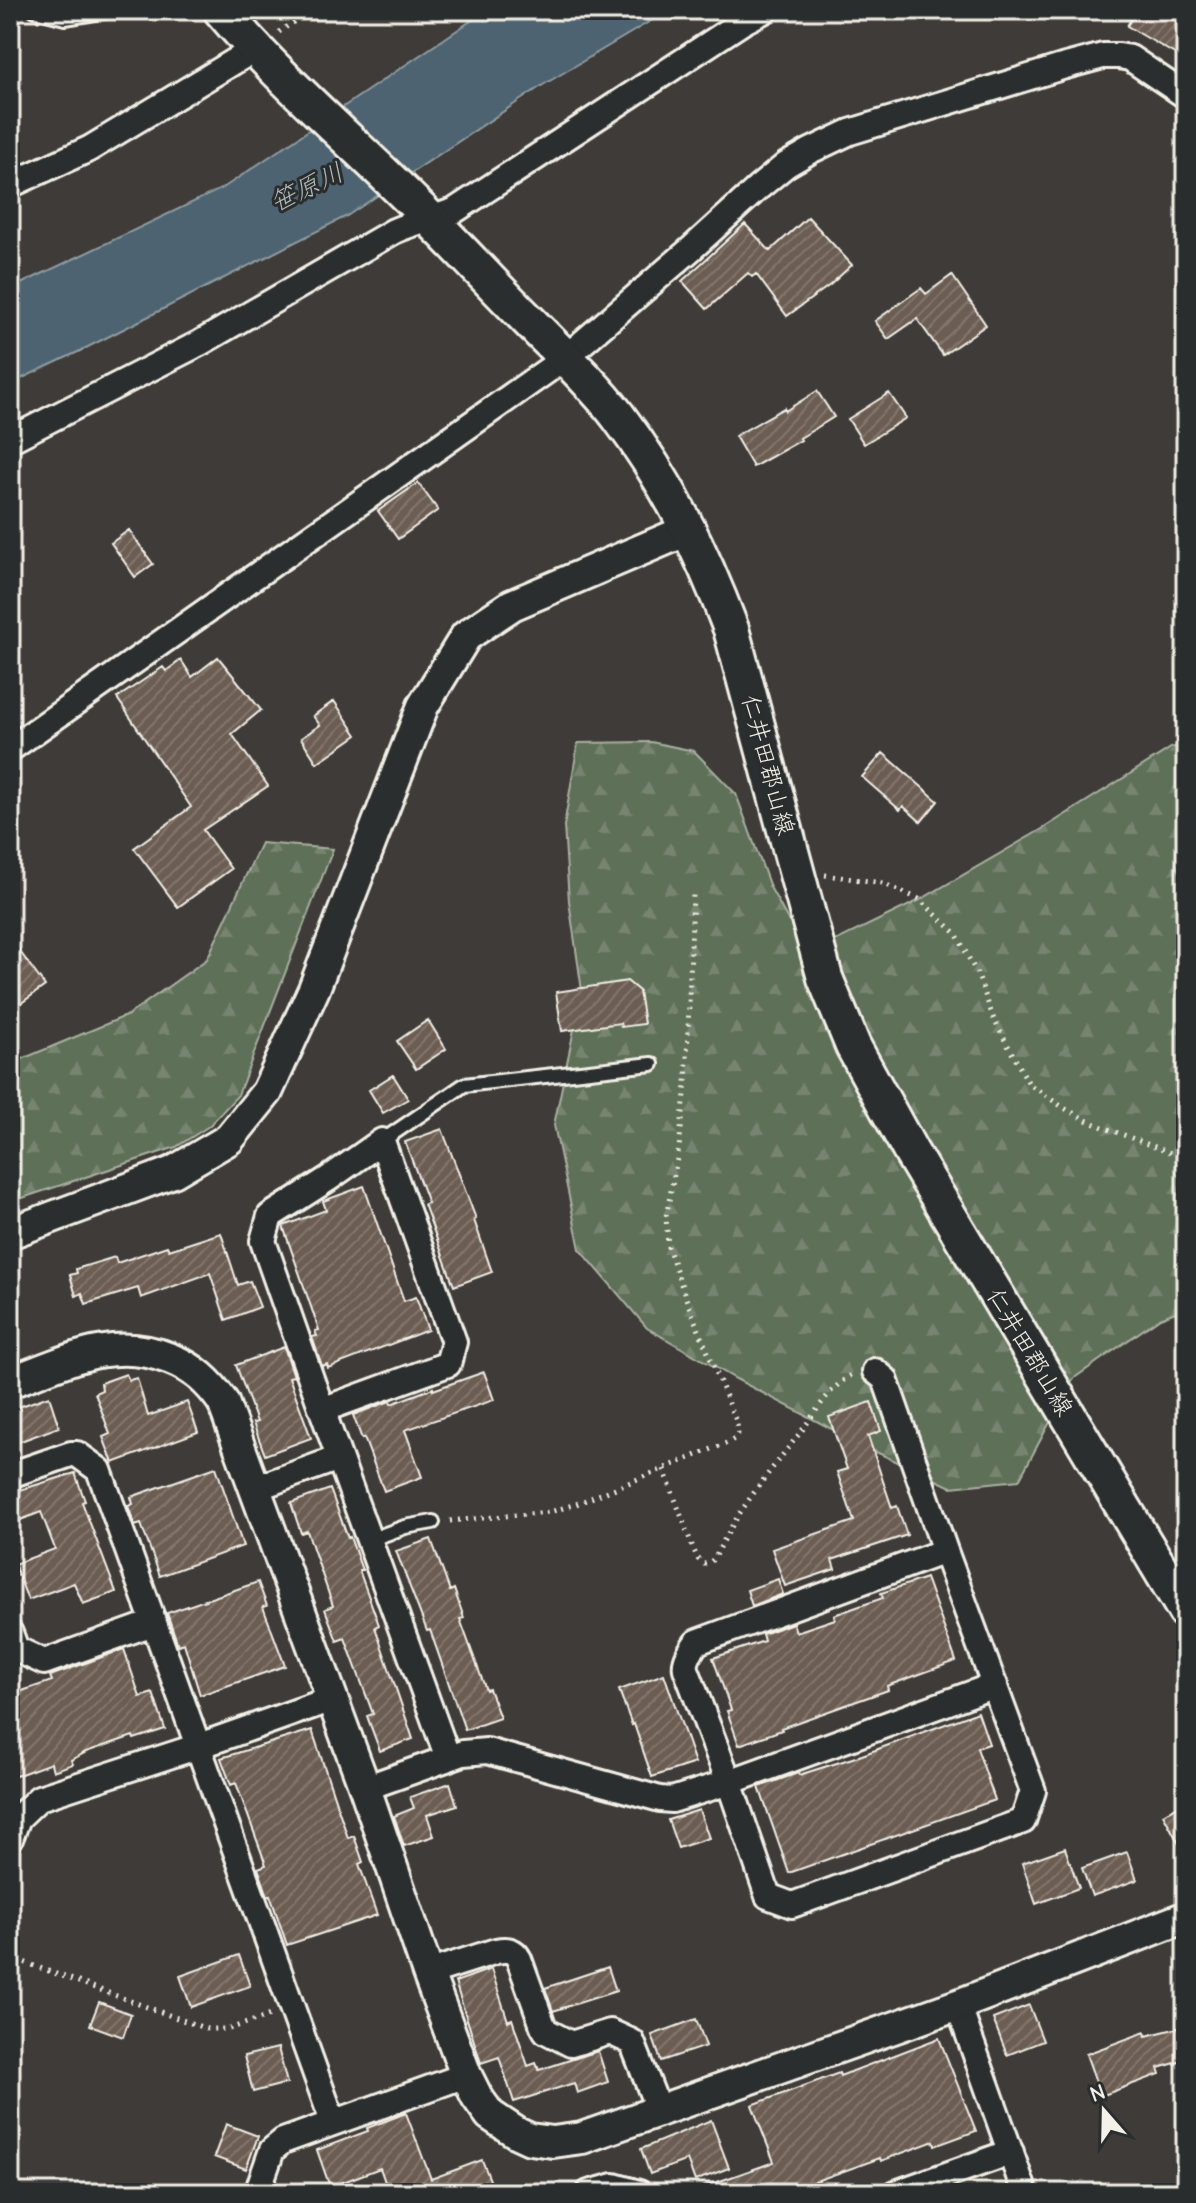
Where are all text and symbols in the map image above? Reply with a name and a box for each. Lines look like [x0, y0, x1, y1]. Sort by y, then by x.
water label: 笹原川 [265, 157, 349, 219]
street label: 仁井田郡山線 [736, 692, 800, 838]
street label: 仁井田郡山線 [981, 1283, 1079, 1421]
north arrow [1064, 2071, 1144, 2151]
text: N [1086, 2078, 1109, 2108]

